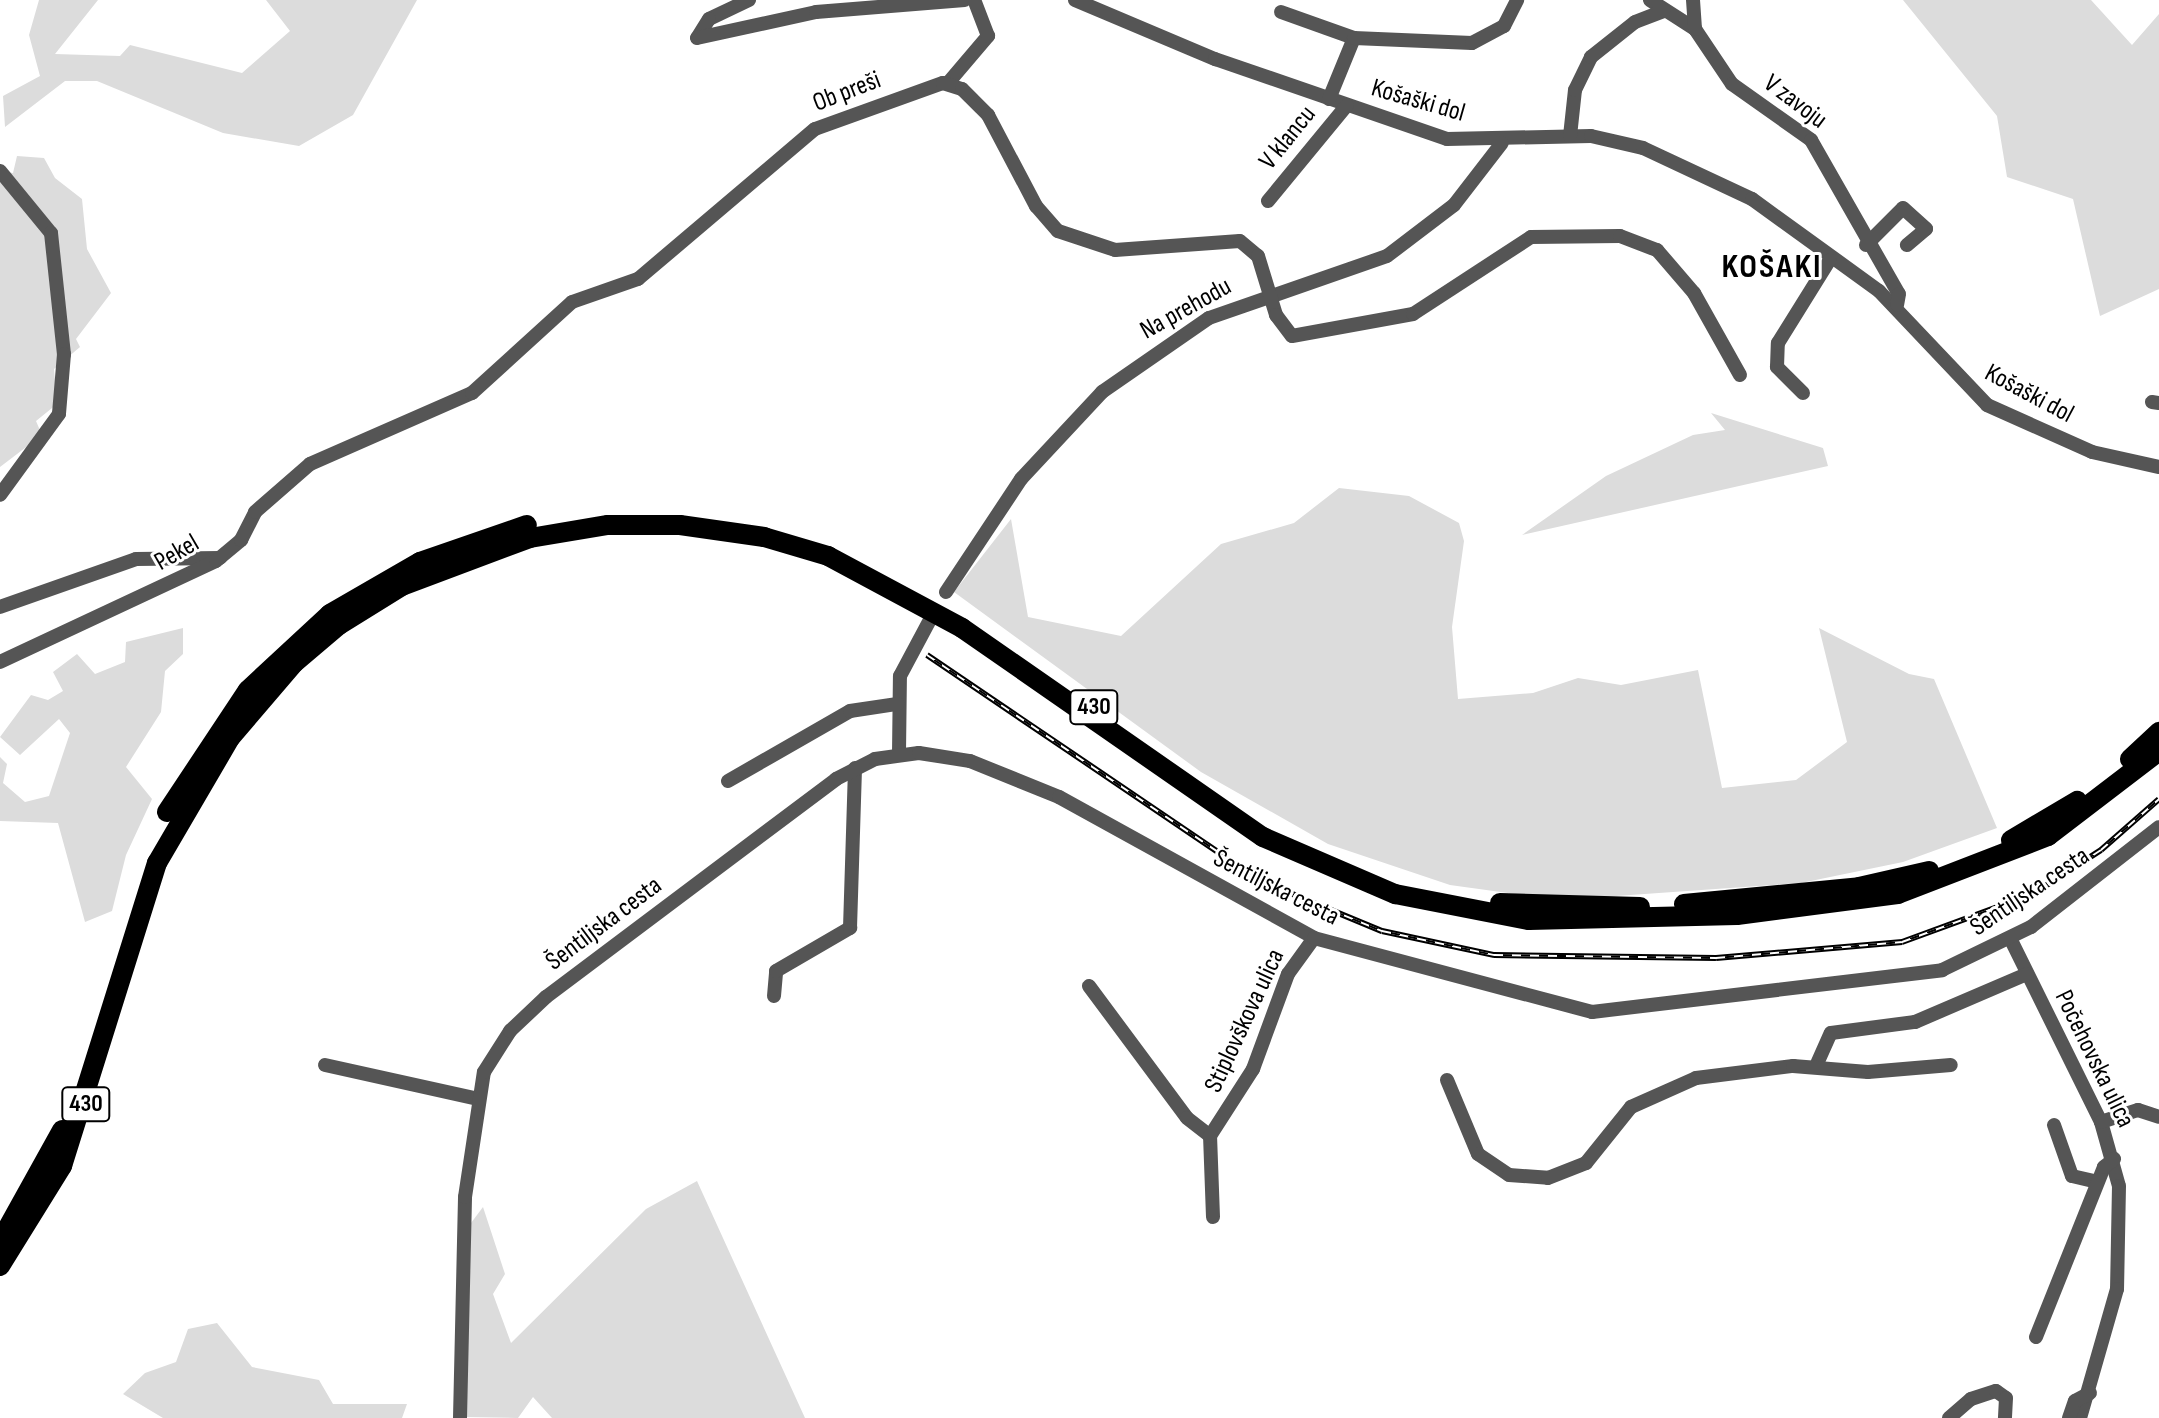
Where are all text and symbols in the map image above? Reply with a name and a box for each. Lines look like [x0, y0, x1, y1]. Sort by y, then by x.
street label: Ob preši [809, 65, 885, 119]
street label: V zavoju [1757, 68, 1833, 136]
street label: Košaški dol [1368, 73, 1468, 129]
street label: V klancu [1253, 100, 1323, 176]
district label: KOŠAKI [1721, 247, 1823, 287]
street label: Na prehodu [1135, 271, 1237, 347]
street label: Košaški dol [1979, 358, 2079, 430]
street label: Pekel [149, 528, 205, 578]
road number: 430 [1068, 687, 1120, 727]
street label: Šentiljska cesta [1964, 841, 2096, 943]
street label: Šentiljska cesta [1208, 843, 1344, 933]
street label: Šentiljska cesta [540, 870, 668, 978]
street label: Stiplovškova ulica [1198, 944, 1292, 1098]
street label: Počehovska ulica [2047, 985, 2141, 1133]
road number: 430 [60, 1084, 112, 1124]

